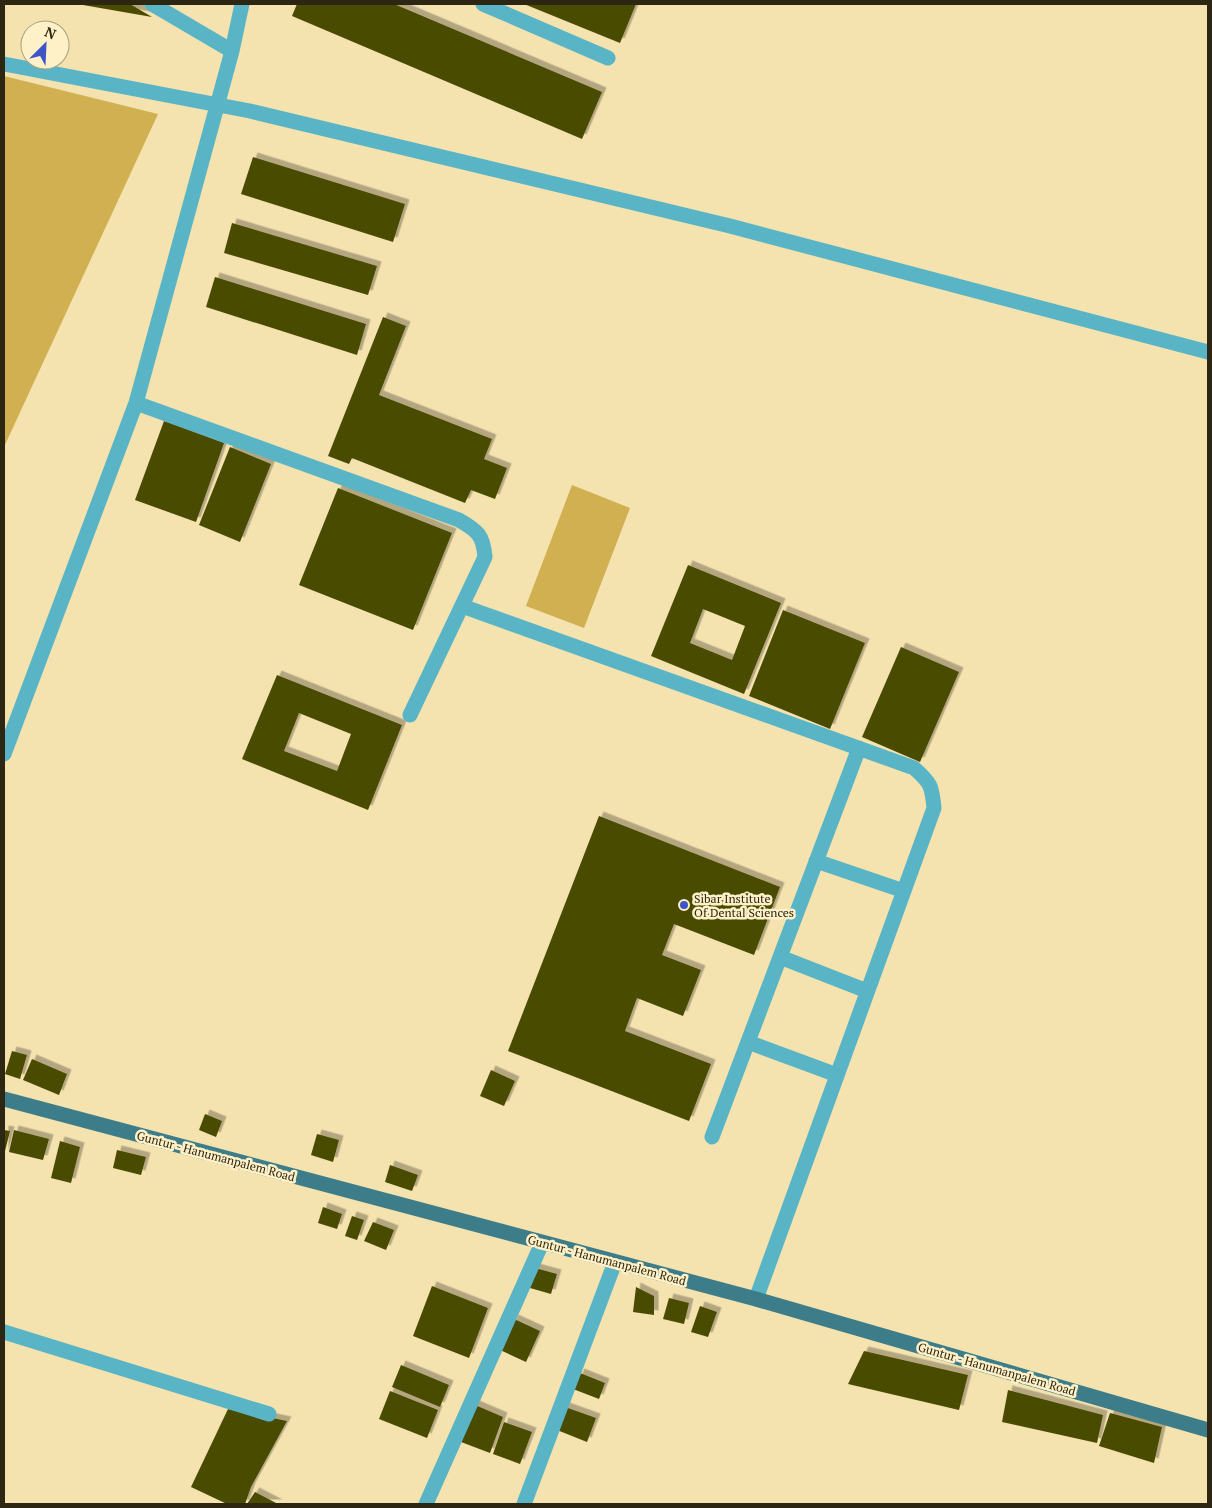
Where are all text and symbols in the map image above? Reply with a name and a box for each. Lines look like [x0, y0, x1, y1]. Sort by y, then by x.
north arrow [20, 20, 70, 70]
text: N [42, 22, 60, 44]
place label: Sibar Institute Of Dental Sciences [694, 891, 794, 920]
marker: Sibar Institute Of Dental Sciences [678, 899, 690, 911]
street label: Guntur - Hanumanpalem Road [135, 1128, 297, 1184]
street label: Guntur - Hanumanpalem Road [526, 1232, 688, 1288]
street label: Guntur - Hanumanpalem Road [917, 1339, 1078, 1399]

